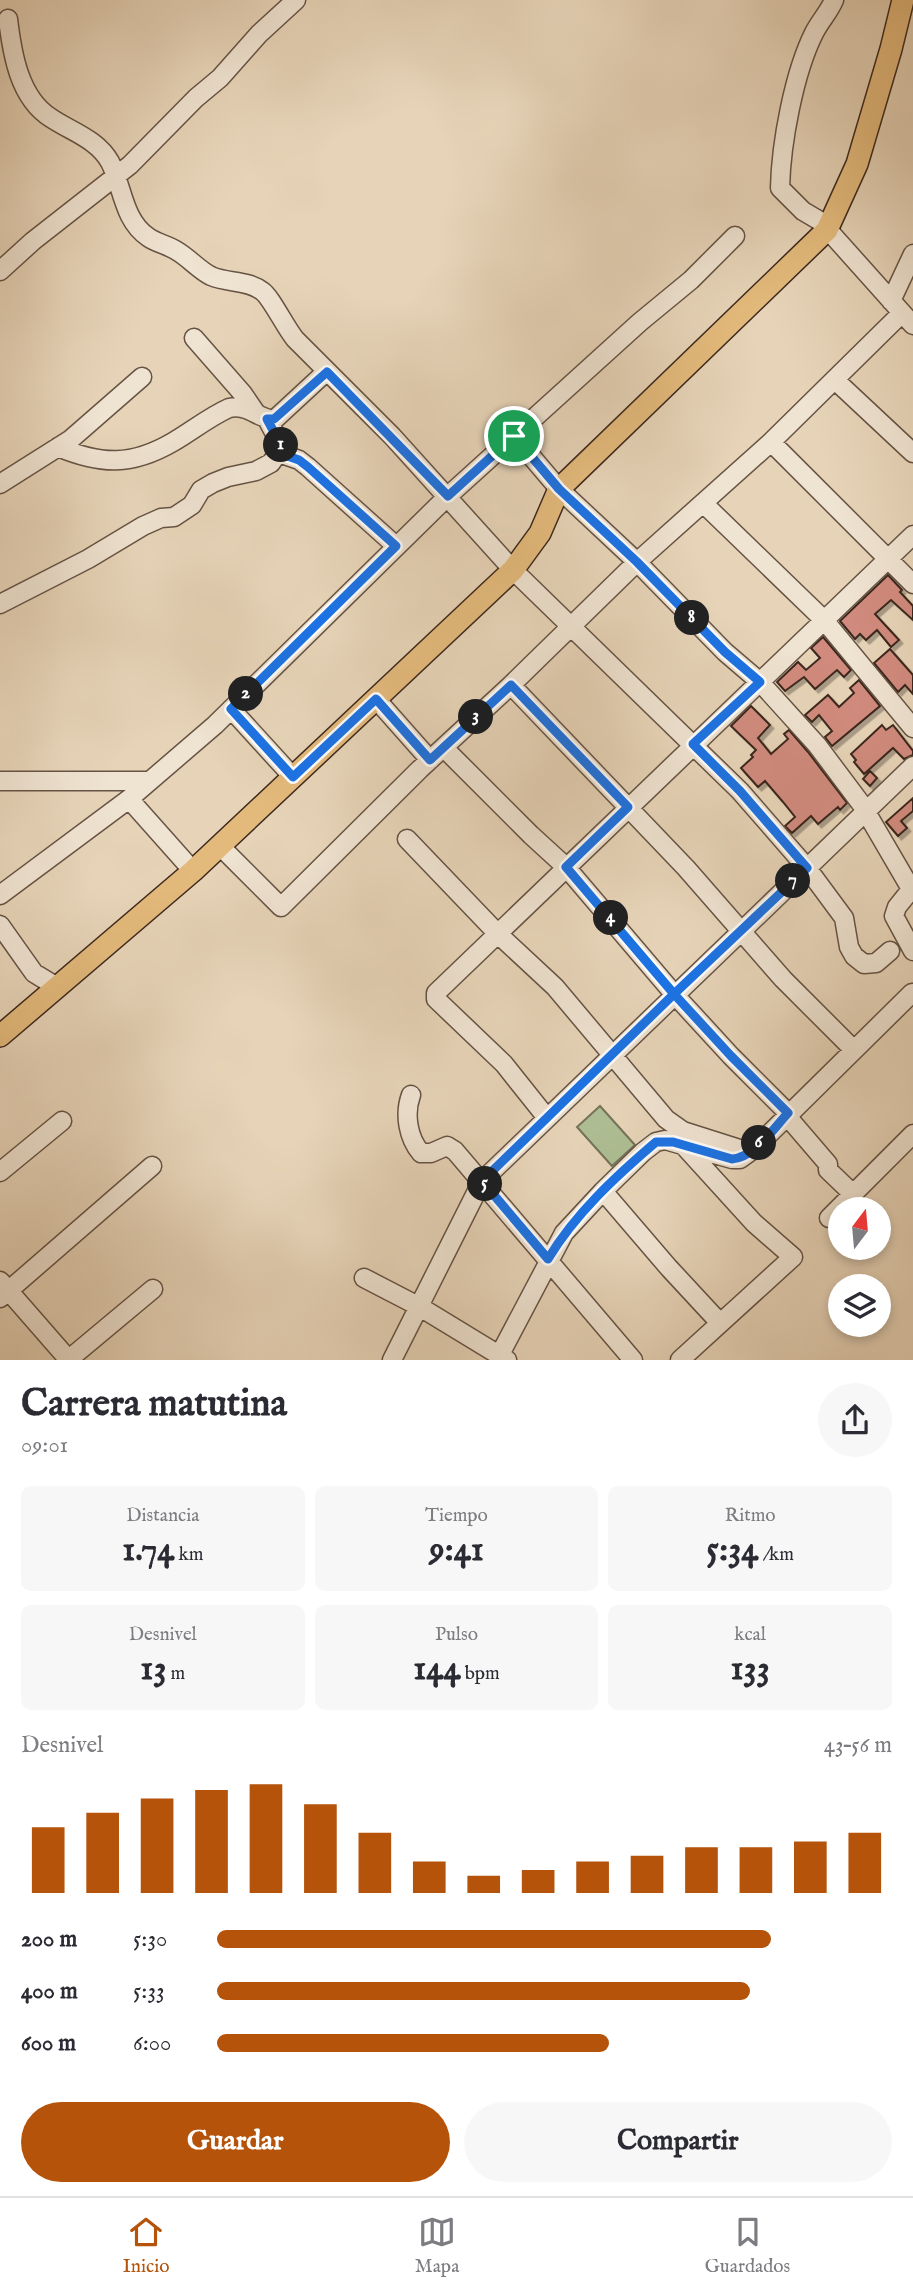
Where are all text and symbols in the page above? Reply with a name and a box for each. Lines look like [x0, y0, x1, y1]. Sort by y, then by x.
pin [484, 406, 544, 466]
icon: arrive [495, 417, 533, 455]
pin: 1 [264, 428, 298, 462]
text: 1 [277, 432, 284, 456]
pin: 8 [674, 600, 710, 636]
text: 8 [688, 605, 695, 629]
pin: 2 [229, 676, 264, 712]
text: 2 [241, 681, 250, 705]
pin: 3 [458, 700, 494, 734]
text: 3 [472, 704, 479, 728]
pin: 7 [776, 864, 810, 898]
text: 7 [788, 868, 797, 892]
pin: 4 [594, 900, 628, 936]
text: 4 [606, 905, 615, 929]
pin: 6 [742, 1126, 776, 1160]
text: 6 [754, 1130, 763, 1154]
pin: 5 [468, 1166, 503, 1202]
text: 5 [481, 1171, 488, 1195]
north arrow [828, 1197, 891, 1260]
map controls [828, 1197, 891, 1337]
button: layers [828, 1274, 891, 1337]
text: Carrera matutina [21, 1381, 287, 1429]
button: share [818, 1383, 892, 1457]
text: 09:01 [21, 1431, 68, 1460]
text: Distancia [126, 1504, 199, 1528]
text: Tiempo [425, 1504, 488, 1528]
text: Ritmo [725, 1504, 776, 1528]
text: 1.74 [122, 1528, 174, 1573]
text: 9:41 [429, 1528, 484, 1573]
text: 5:34 [706, 1528, 759, 1573]
text: km [174, 1543, 203, 1567]
text: /km [759, 1543, 794, 1567]
text: Desnivel [129, 1623, 197, 1647]
text: Pulso [435, 1623, 478, 1647]
text: kcal [734, 1623, 766, 1647]
text: 13 [140, 1647, 166, 1692]
text: 144 [413, 1647, 461, 1692]
text: 133 [731, 1647, 770, 1692]
text: m [166, 1662, 185, 1686]
text: bpm [461, 1662, 500, 1686]
text: Desnivel [21, 1731, 103, 1760]
text: 43–56 m [824, 1731, 892, 1760]
text: 200 m [21, 1925, 77, 1954]
text: 5:30 [133, 1925, 167, 1954]
text: 400 m [21, 1977, 78, 2006]
text: 5:33 [133, 1977, 165, 2006]
text: 600 m [21, 2029, 76, 2058]
text: 6:00 [133, 2029, 171, 2058]
button: Guardar [21, 2102, 450, 2182]
button: Compartir [464, 2102, 892, 2182]
tab: Inicio [123, 2213, 169, 2279]
tab: Mapa [415, 2213, 459, 2279]
tab: Guardados [705, 2213, 790, 2279]

